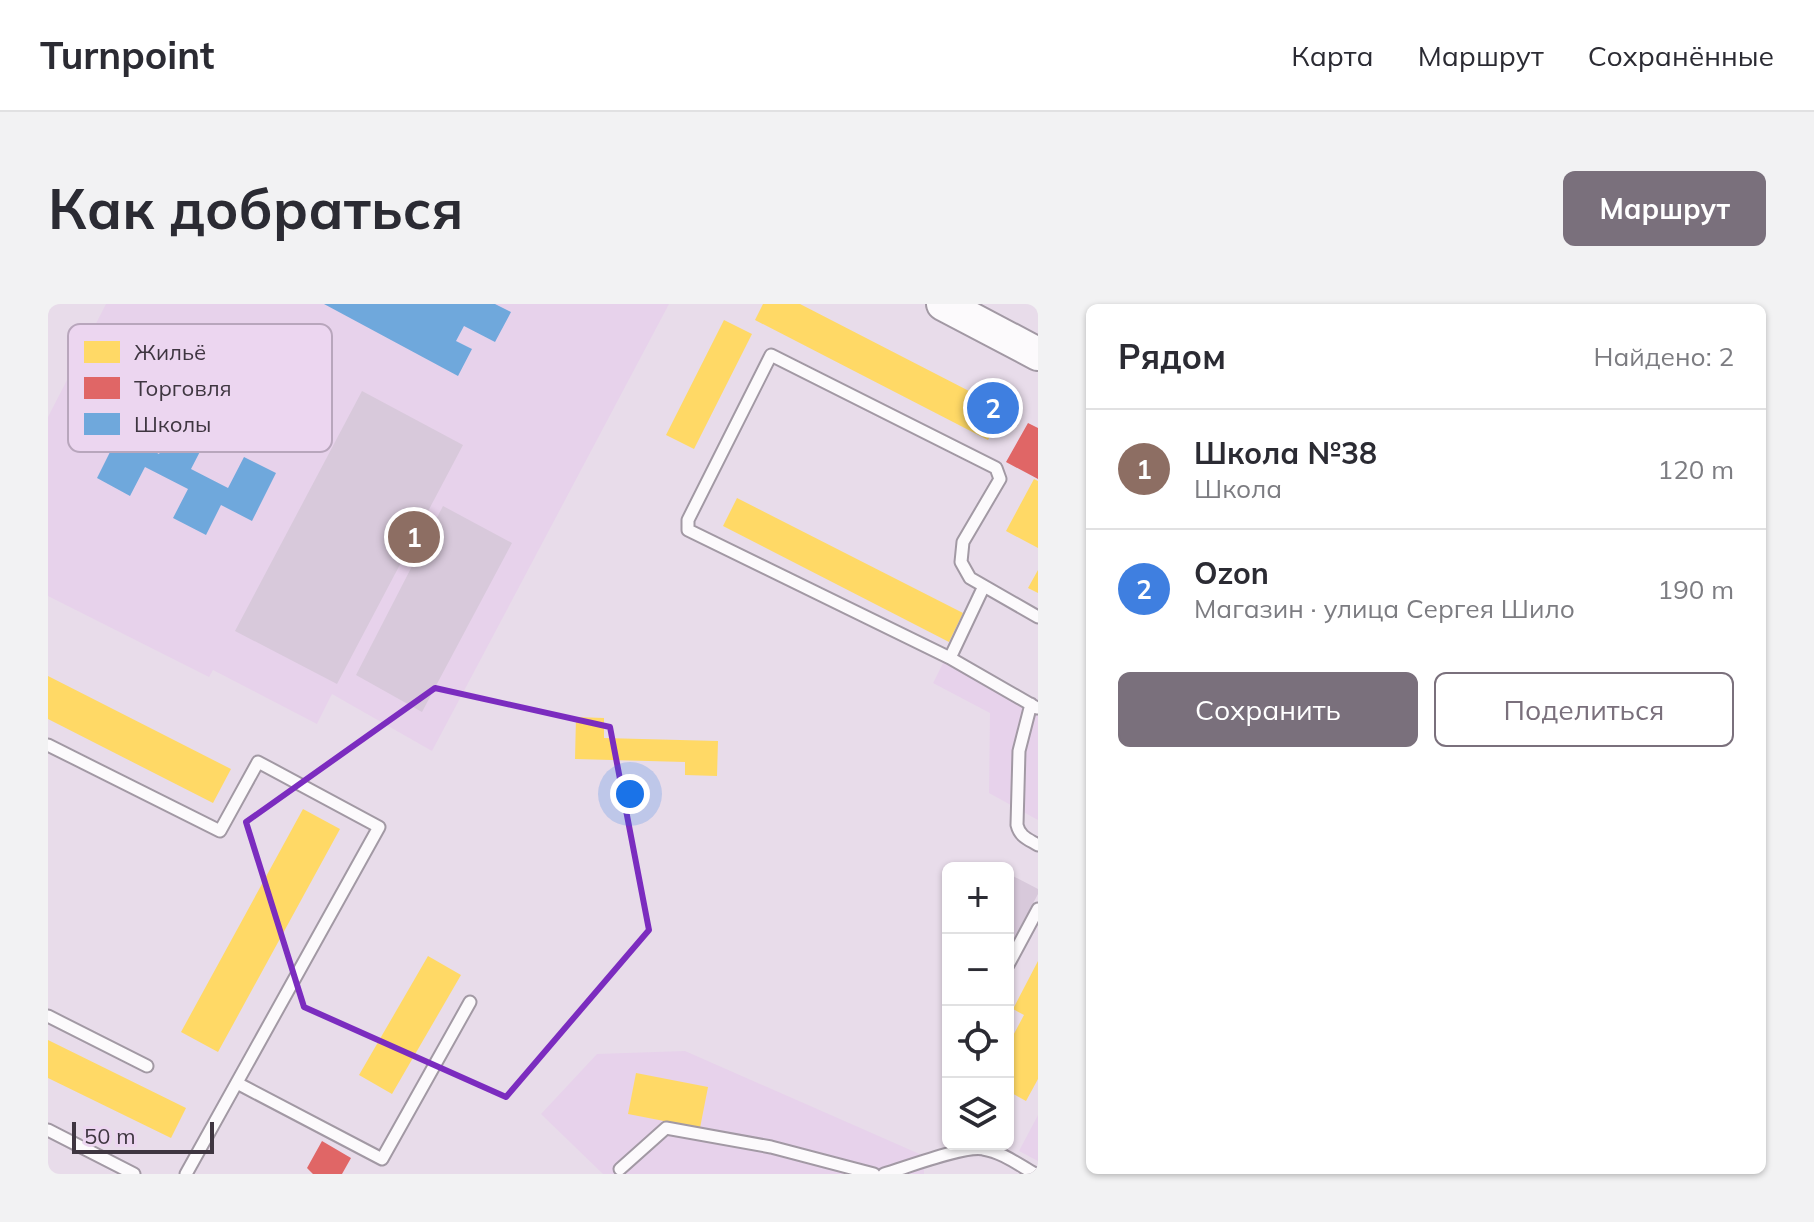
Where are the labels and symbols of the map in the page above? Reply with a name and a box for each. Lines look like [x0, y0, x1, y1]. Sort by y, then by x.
legend [68, 324, 332, 452]
text: Жильё [134, 338, 206, 366]
text: Торговля [134, 374, 232, 402]
pin: 2 [967, 378, 1019, 438]
text: Школы [134, 410, 211, 438]
pin: 1 [388, 507, 440, 567]
your location [610, 774, 650, 814]
scale bar [72, 1118, 214, 1154]

